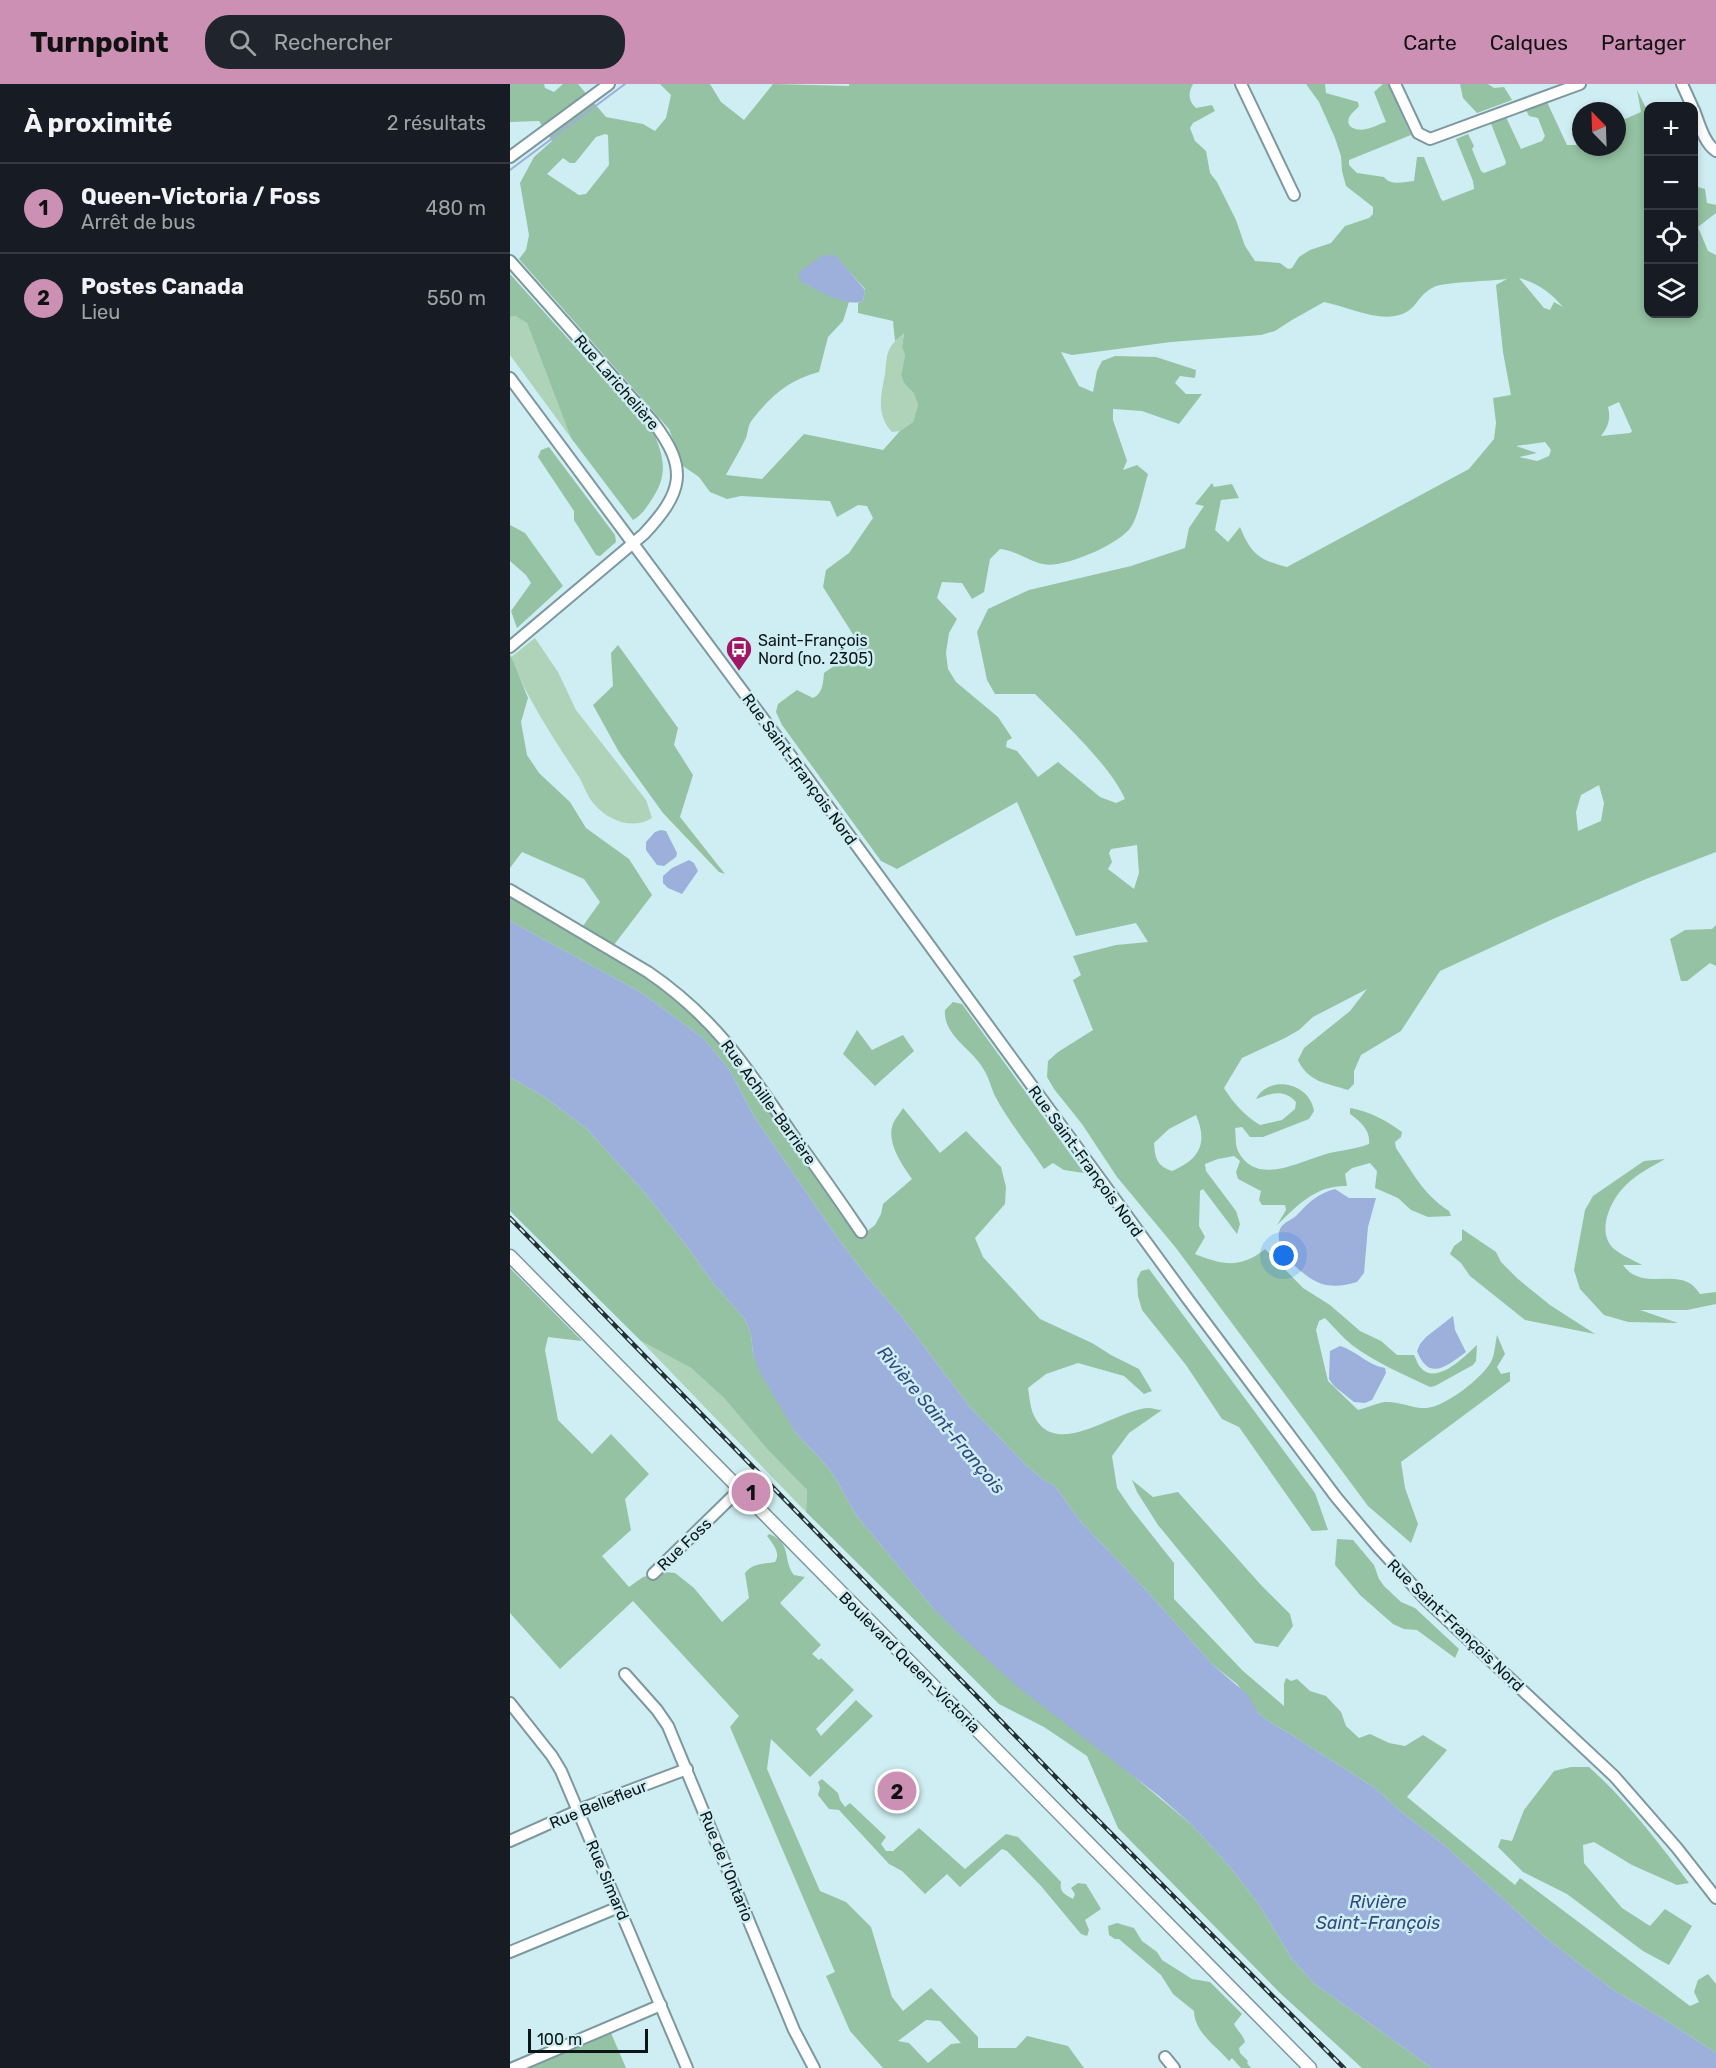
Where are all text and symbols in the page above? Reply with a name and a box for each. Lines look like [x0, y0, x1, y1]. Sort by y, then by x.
search box [205, 15, 625, 69]
text: Turnpoint [30, 26, 169, 59]
icon: search [226, 26, 259, 59]
text: Rechercher [274, 29, 392, 56]
text: Carte [1403, 30, 1457, 55]
text: Calques [1490, 30, 1568, 55]
text: Partager [1601, 30, 1686, 55]
north arrow [1572, 102, 1626, 156]
map controls [1644, 102, 1698, 318]
button: + [1644, 102, 1698, 156]
text: À proximité [24, 108, 173, 139]
text: 2 résultats [387, 111, 486, 135]
button: − [1644, 156, 1698, 210]
text: Queen-Victoria / Foss [81, 183, 320, 210]
text: 1 [39, 196, 48, 220]
text: 480 m [425, 196, 486, 220]
text: Arrêt de bus [81, 210, 195, 234]
button: locate [1644, 210, 1698, 264]
button: layers [1644, 264, 1698, 318]
text: Postes Canada [81, 273, 244, 300]
text: 2 [37, 286, 50, 310]
text: 550 m [427, 286, 486, 310]
text: Lieu [81, 300, 120, 324]
street label: Rue Larichelière [570, 331, 663, 434]
place label: Saint-François Nord (no. 2305) [758, 631, 873, 668]
bus stop icon: Saint-François Nord (no. 2305) [724, 634, 754, 672]
street label: Rue Saint-François Nord [738, 690, 861, 849]
street label: Rue Achille-Barrière [717, 1036, 820, 1168]
street label: Rue Saint-François Nord [1024, 1082, 1147, 1241]
your location [1269, 1241, 1298, 1270]
water label: Rivière Saint-François [873, 1342, 1009, 1498]
pin: 1 [732, 1470, 770, 1514]
street label: Rue Foss [653, 1514, 715, 1575]
street label: Rue Saint-François Nord [1383, 1555, 1528, 1695]
street label: Boulevard Queen-Victoria [835, 1588, 984, 1737]
pin: 2 [878, 1768, 916, 1814]
street label: Rue Bellefleur [547, 1776, 650, 1833]
street label: Rue de l'Ontario [696, 1808, 757, 1924]
street label: Rue Simard [582, 1837, 633, 1923]
water label: Rivière Saint-François [1316, 1891, 1440, 1934]
scale bar [528, 2026, 648, 2054]
text: 100 m [537, 2030, 582, 2049]

